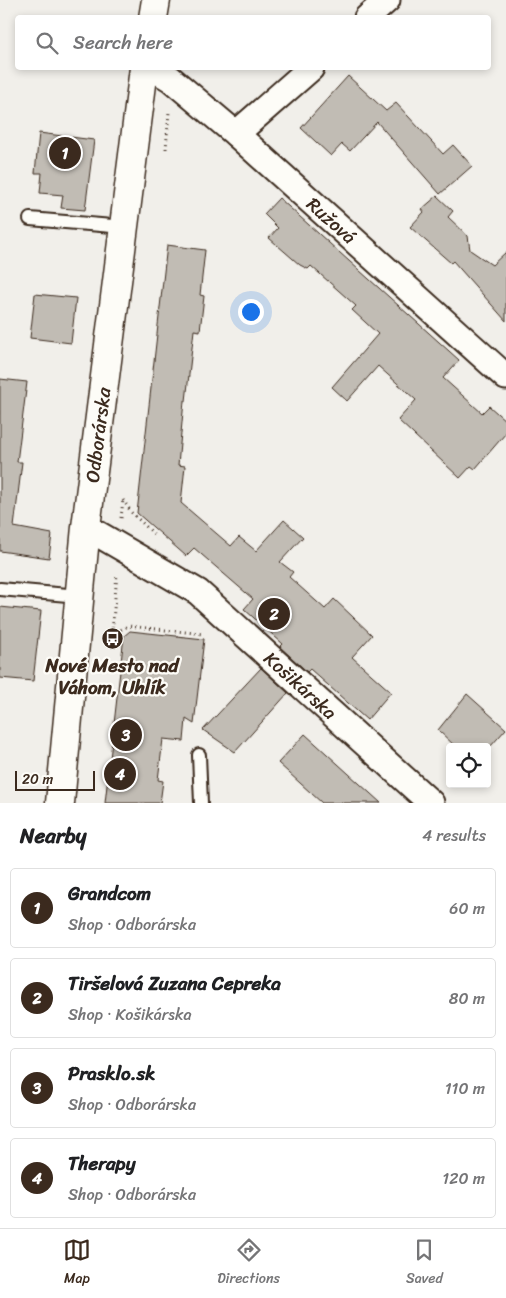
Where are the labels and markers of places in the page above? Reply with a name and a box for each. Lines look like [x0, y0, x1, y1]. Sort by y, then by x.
pin: 1 [49, 134, 81, 172]
pin: 2 [258, 595, 290, 633]
bus stop icon: Nové Mesto nad Váhom, Uhlík [100, 627, 124, 651]
place label: Nové Mesto nad Váhom, Uhlík [45, 649, 180, 704]
pin: 3 [110, 716, 142, 754]
pin: 4 [104, 755, 136, 793]

